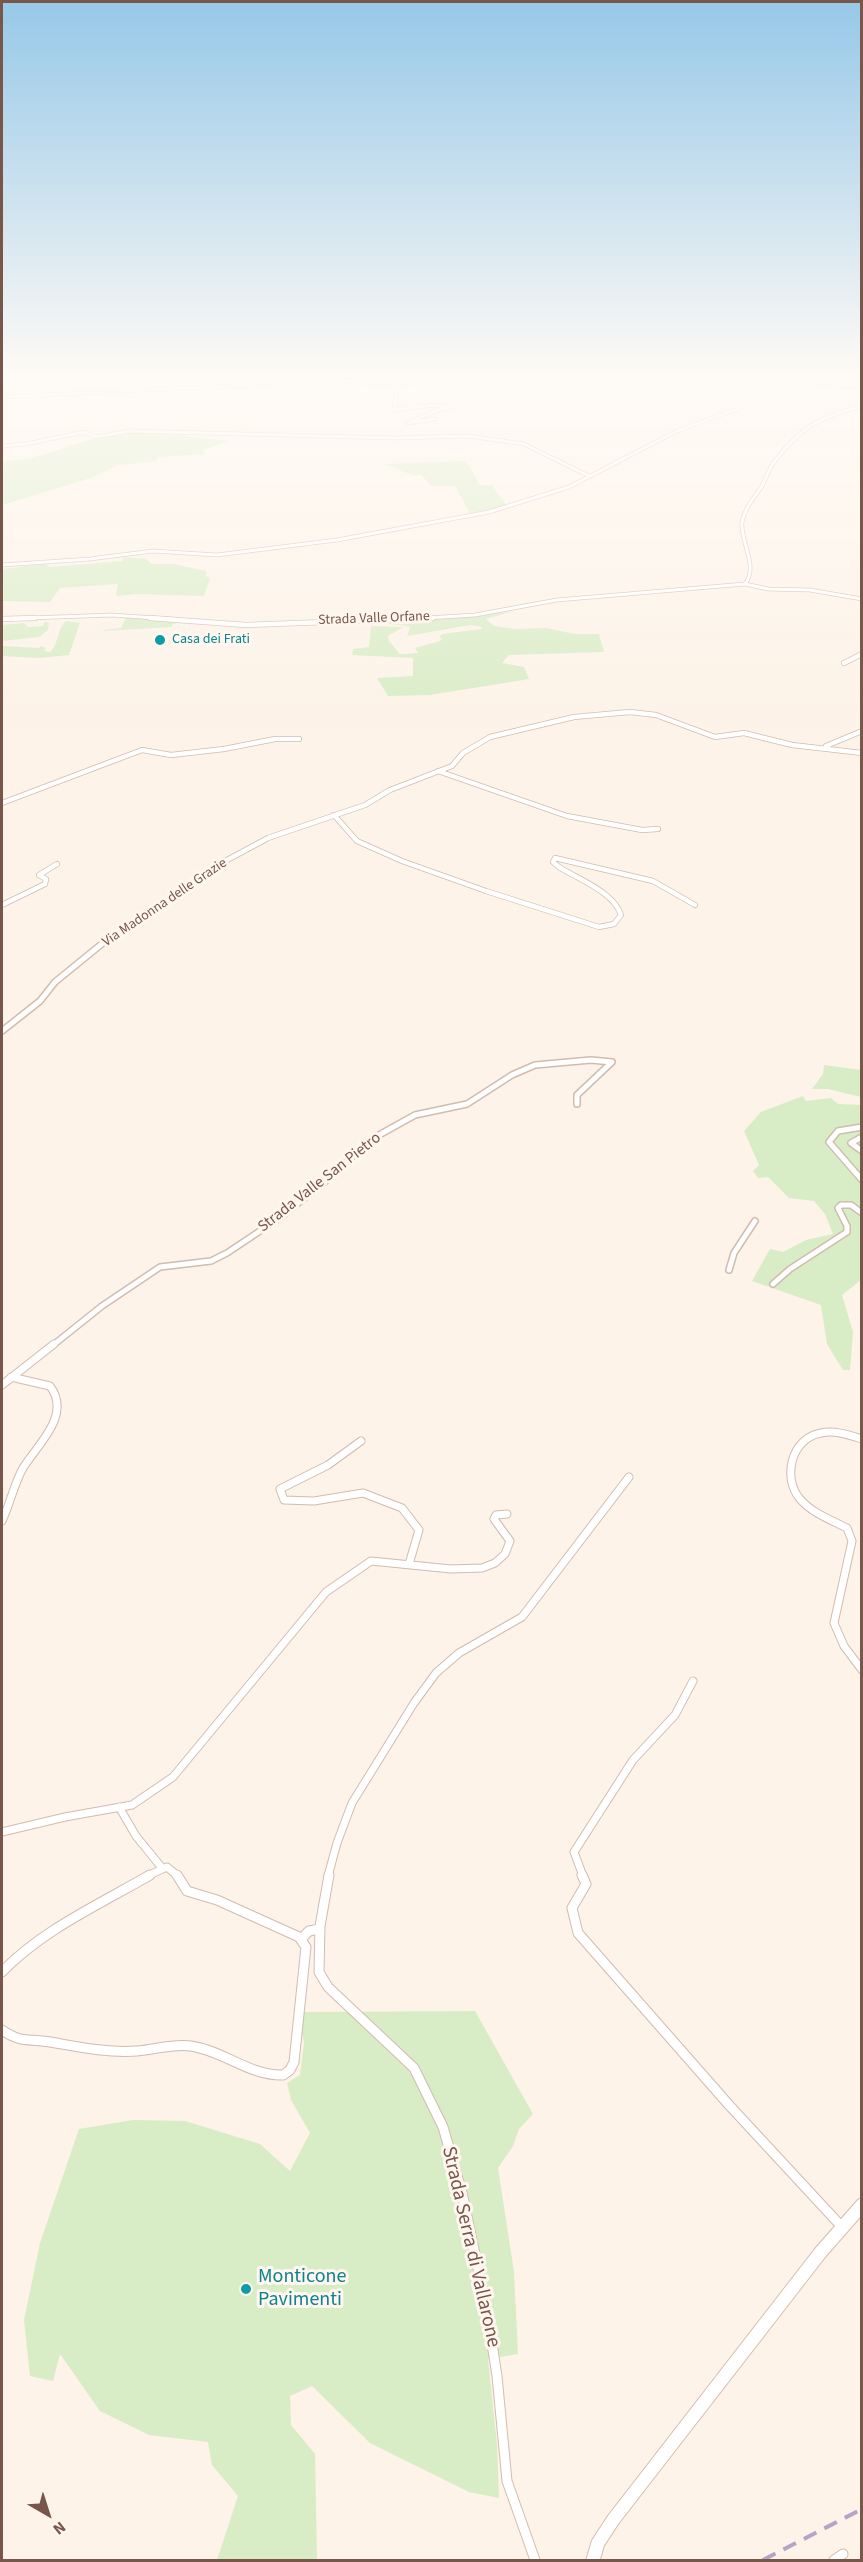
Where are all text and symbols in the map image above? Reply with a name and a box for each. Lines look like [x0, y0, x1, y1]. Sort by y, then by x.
street label: Strada Valle Orfane [318, 609, 430, 629]
place label: Casa dei Frati [172, 632, 250, 648]
marker: Casa dei Frati [153, 633, 167, 647]
street label: Via Madonna delle Grazie [100, 855, 230, 951]
street label: Strada Valle San Pietro [255, 1129, 385, 1237]
street label: Strada Serra di Vallarone [435, 2144, 505, 2350]
place label: Monticone Pavimenti [258, 2266, 346, 2313]
marker: Monticone Pavimenti [239, 2282, 253, 2296]
north arrow [18, 2484, 78, 2544]
text: N [48, 2516, 70, 2540]

